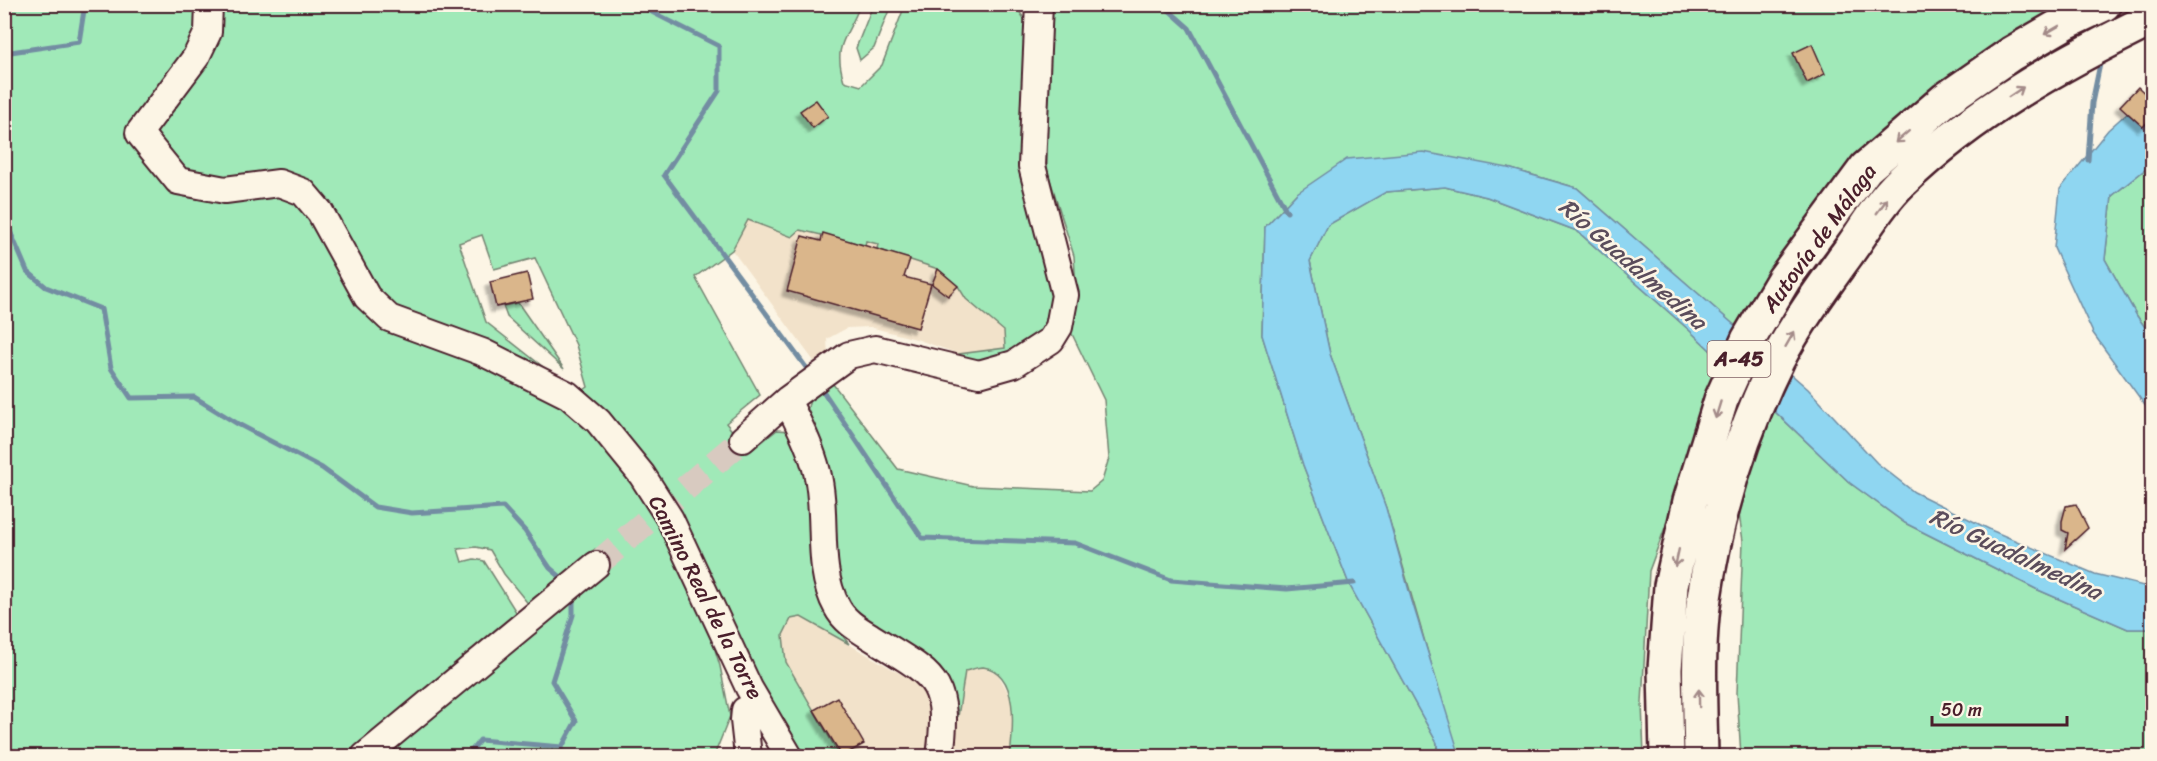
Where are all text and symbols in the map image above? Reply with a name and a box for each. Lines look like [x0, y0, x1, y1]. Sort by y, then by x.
one-way arrow [2043, 25, 2060, 37]
one-way arrow [2008, 86, 2025, 99]
one-way arrow [1895, 130, 1910, 144]
street label: Autovía de Málaga [1751, 155, 1887, 322]
water label: Río Guadalmedina [1549, 187, 1718, 342]
one-way arrow [1876, 199, 1888, 215]
one-way arrow [1785, 330, 1797, 347]
road number: A-45 [1708, 341, 1770, 377]
one-way arrow [1712, 400, 1723, 419]
street label: Camino Real de la Torre [638, 488, 775, 706]
water label: Río Guadalmedina [1923, 496, 2111, 613]
one-way arrow [1671, 548, 1682, 568]
one-way arrow [1694, 689, 1705, 709]
scale bar [1932, 689, 2067, 727]
text: 50 m [1941, 694, 1982, 726]

